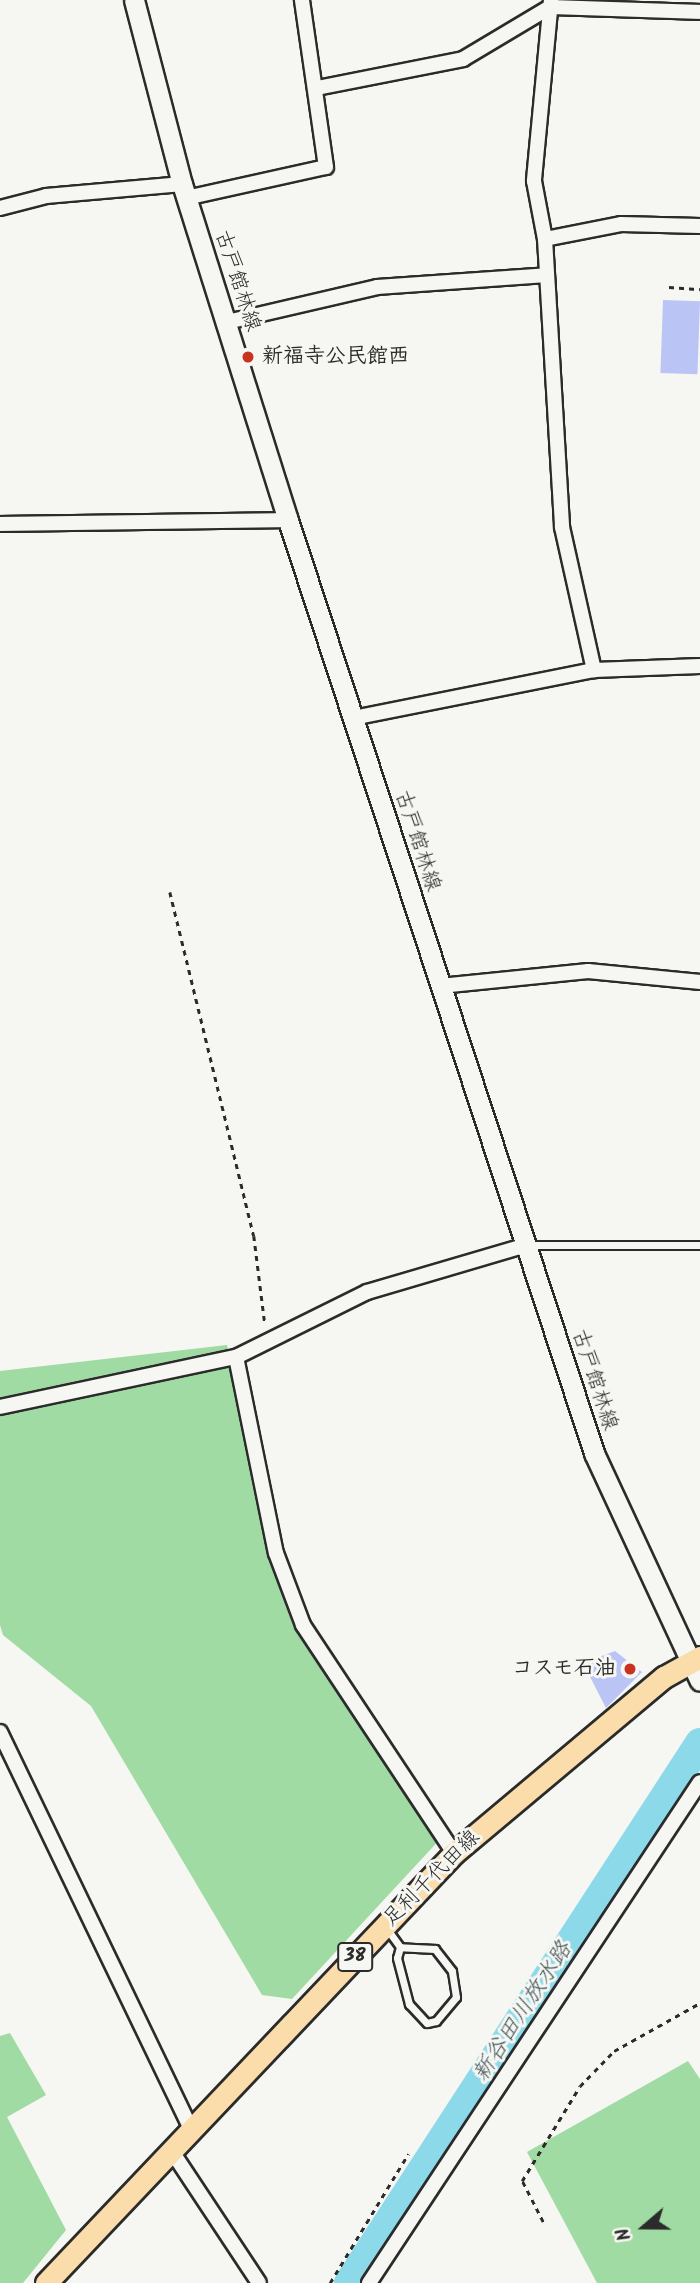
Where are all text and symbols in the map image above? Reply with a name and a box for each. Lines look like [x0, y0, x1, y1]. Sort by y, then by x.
street label: 古戸館林線 [209, 227, 265, 335]
place label: 新福寺公民館西 [262, 344, 409, 370]
marker: 新福寺公民館西 [240, 349, 256, 365]
street label: 古戸館林線 [389, 787, 445, 895]
street label: 古戸館林線 [566, 1326, 622, 1434]
place label: コスモ石油 [511, 1656, 616, 1682]
marker: コスモ石油 [622, 1661, 638, 1677]
street label: 足利千代田線 [379, 1826, 485, 1932]
water label: 新谷田川放水路 [468, 1937, 578, 2087]
road number: 38 [336, 1941, 374, 1972]
north arrow [609, 2192, 679, 2262]
text: N [608, 2223, 640, 2245]

